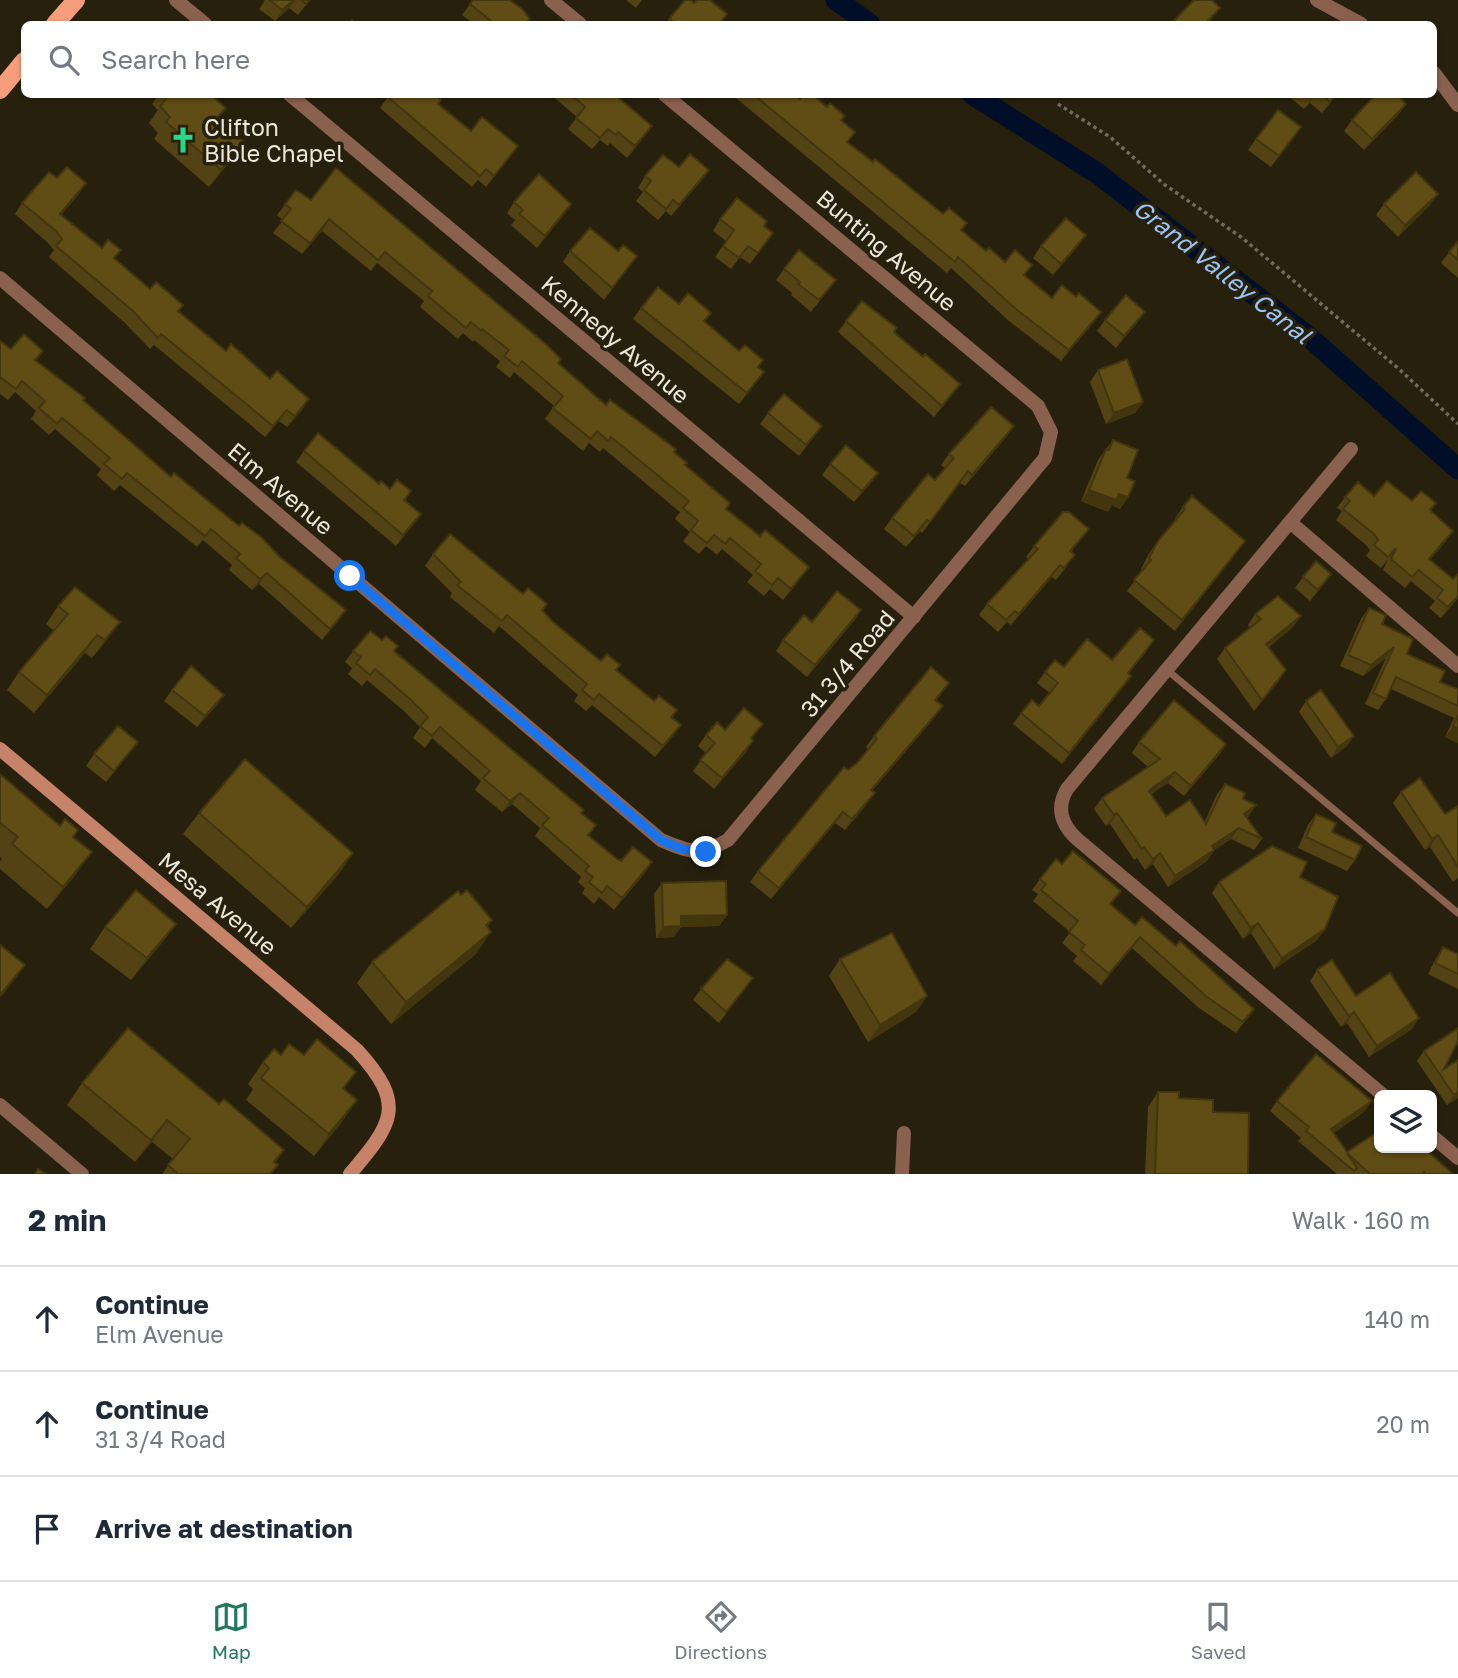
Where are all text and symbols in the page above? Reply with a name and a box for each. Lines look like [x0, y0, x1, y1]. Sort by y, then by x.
search box [21, 21, 1437, 98]
icon: search [45, 41, 83, 79]
text: Search here [101, 44, 250, 75]
place label: Clifton Bible Chapel [204, 113, 344, 167]
church icon: Clifton Bible Chapel [168, 125, 198, 155]
street label: Bunting Avenue [811, 183, 963, 317]
water label: Grand Valley Canal [1128, 193, 1319, 351]
street label: Kennedy Avenue [536, 269, 696, 409]
street label: Elm Avenue [223, 436, 339, 540]
route start [334, 560, 365, 591]
street label: 31 3/4 Road [794, 604, 900, 722]
route end [690, 836, 721, 867]
street label: Mesa Avenue [153, 846, 283, 960]
map controls [1374, 1090, 1437, 1153]
button: layers [1374, 1090, 1437, 1153]
text: 2 min [28, 1202, 106, 1238]
text: Walk · 160 m [1292, 1206, 1430, 1234]
text: Continue [95, 1289, 209, 1320]
icon: ahead [28, 1300, 66, 1338]
text: 140 m [1364, 1305, 1430, 1333]
text: Elm Avenue [95, 1320, 224, 1348]
text: Continue [95, 1394, 209, 1425]
icon: ahead [28, 1405, 66, 1443]
text: 20 m [1376, 1410, 1430, 1438]
text: 31 3/4 Road [95, 1425, 226, 1453]
icon: arrive [28, 1510, 66, 1548]
text: Arrive at destination [95, 1513, 353, 1544]
tab: Map [212, 1598, 251, 1663]
tab: Directions [674, 1598, 767, 1663]
tab: Saved [1191, 1598, 1246, 1663]

